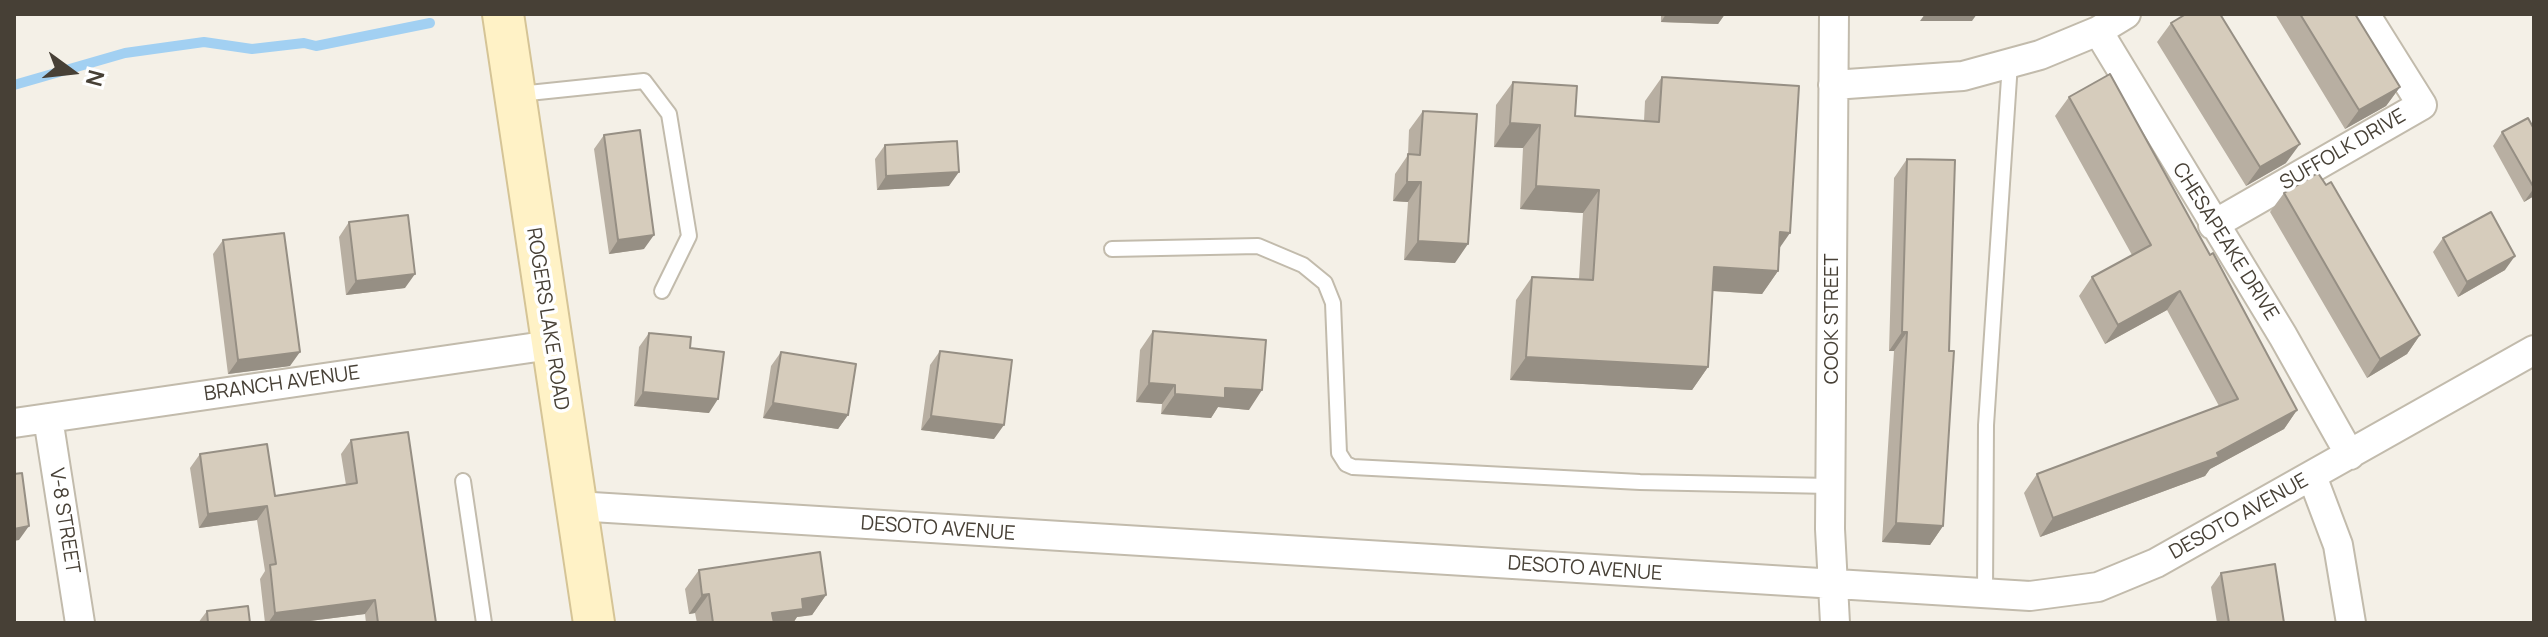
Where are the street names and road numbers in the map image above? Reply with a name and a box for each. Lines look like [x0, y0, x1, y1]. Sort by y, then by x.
street label: SUFFOLK DRIVE [2276, 104, 2410, 196]
street label: CHESAPEAKE DRIVE [2167, 159, 2283, 325]
street label: ROGERS LAKE ROAD [521, 226, 573, 412]
street label: COOK STREET [1820, 254, 1844, 384]
street label: BRANCH AVENUE [203, 361, 361, 407]
street label: V-8 STREET [44, 466, 84, 576]
street label: DESOTO AVENUE [2165, 469, 2313, 565]
street label: DESOTO AVENUE [860, 512, 1016, 546]
street label: DESOTO AVENUE [1507, 552, 1663, 586]

